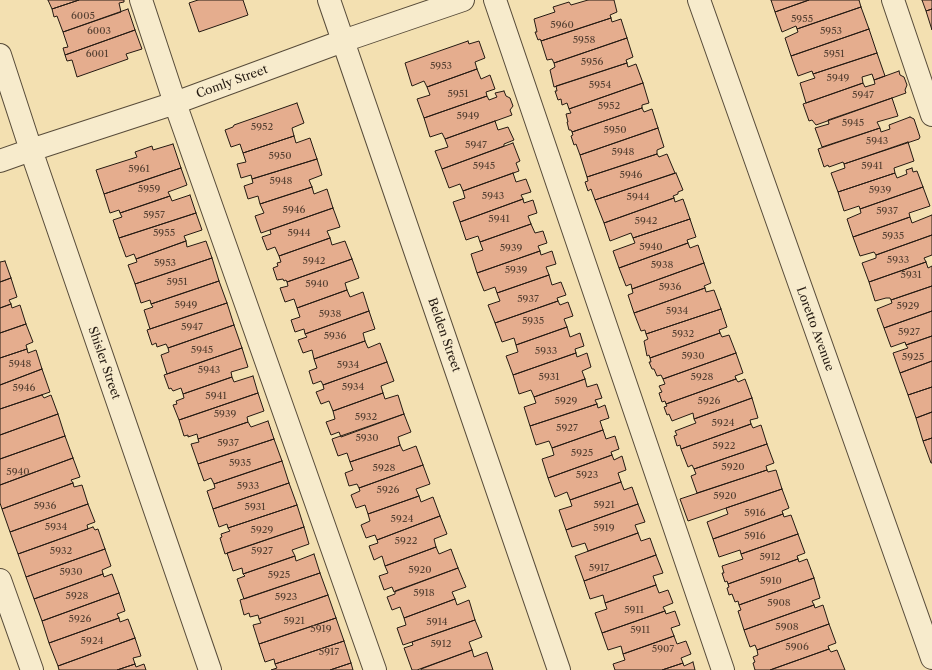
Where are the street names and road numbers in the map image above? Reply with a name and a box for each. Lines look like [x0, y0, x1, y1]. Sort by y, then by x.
street label: Comly Street [194, 62, 270, 102]
street label: Loretto Avenue [793, 285, 837, 373]
street label: Belden Street [425, 296, 463, 374]
street label: Shisler Street [85, 325, 123, 401]

